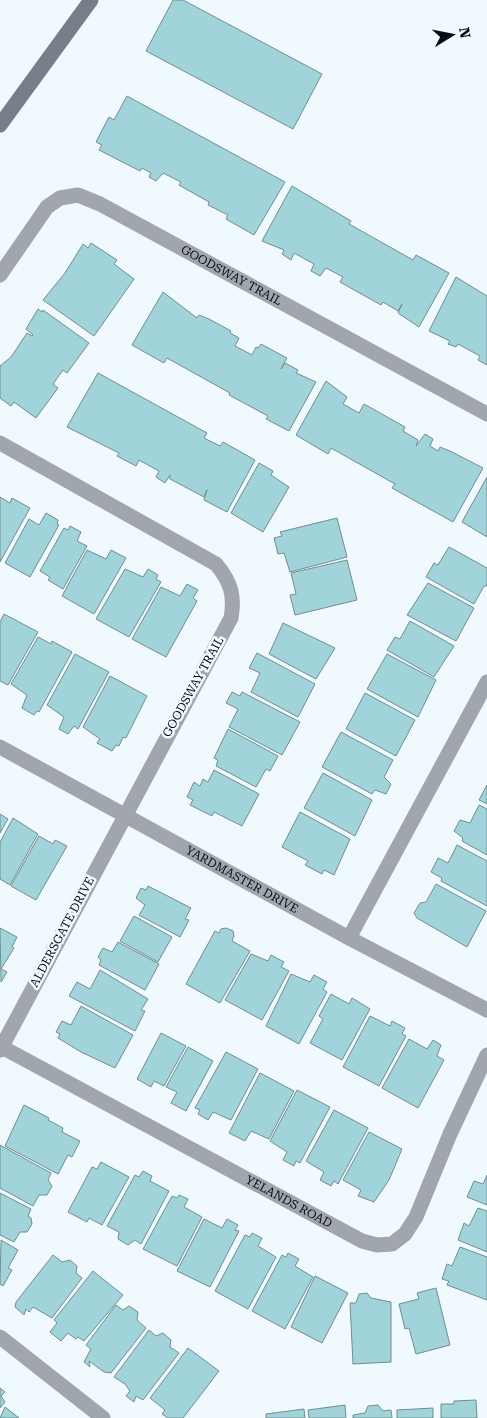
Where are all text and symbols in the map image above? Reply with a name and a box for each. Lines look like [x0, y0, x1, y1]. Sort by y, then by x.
north arrow [427, 10, 477, 60]
text: N [456, 26, 474, 40]
street label: GOODSWAY TRAIL [179, 242, 284, 308]
street label: GOODSWAY TRAIL [160, 634, 226, 740]
street label: YARDMASTER DRIVE [183, 843, 301, 916]
street label: ALDERSGATE DRIVE [27, 875, 97, 989]
street label: YELANDS ROAD [243, 1173, 335, 1231]

